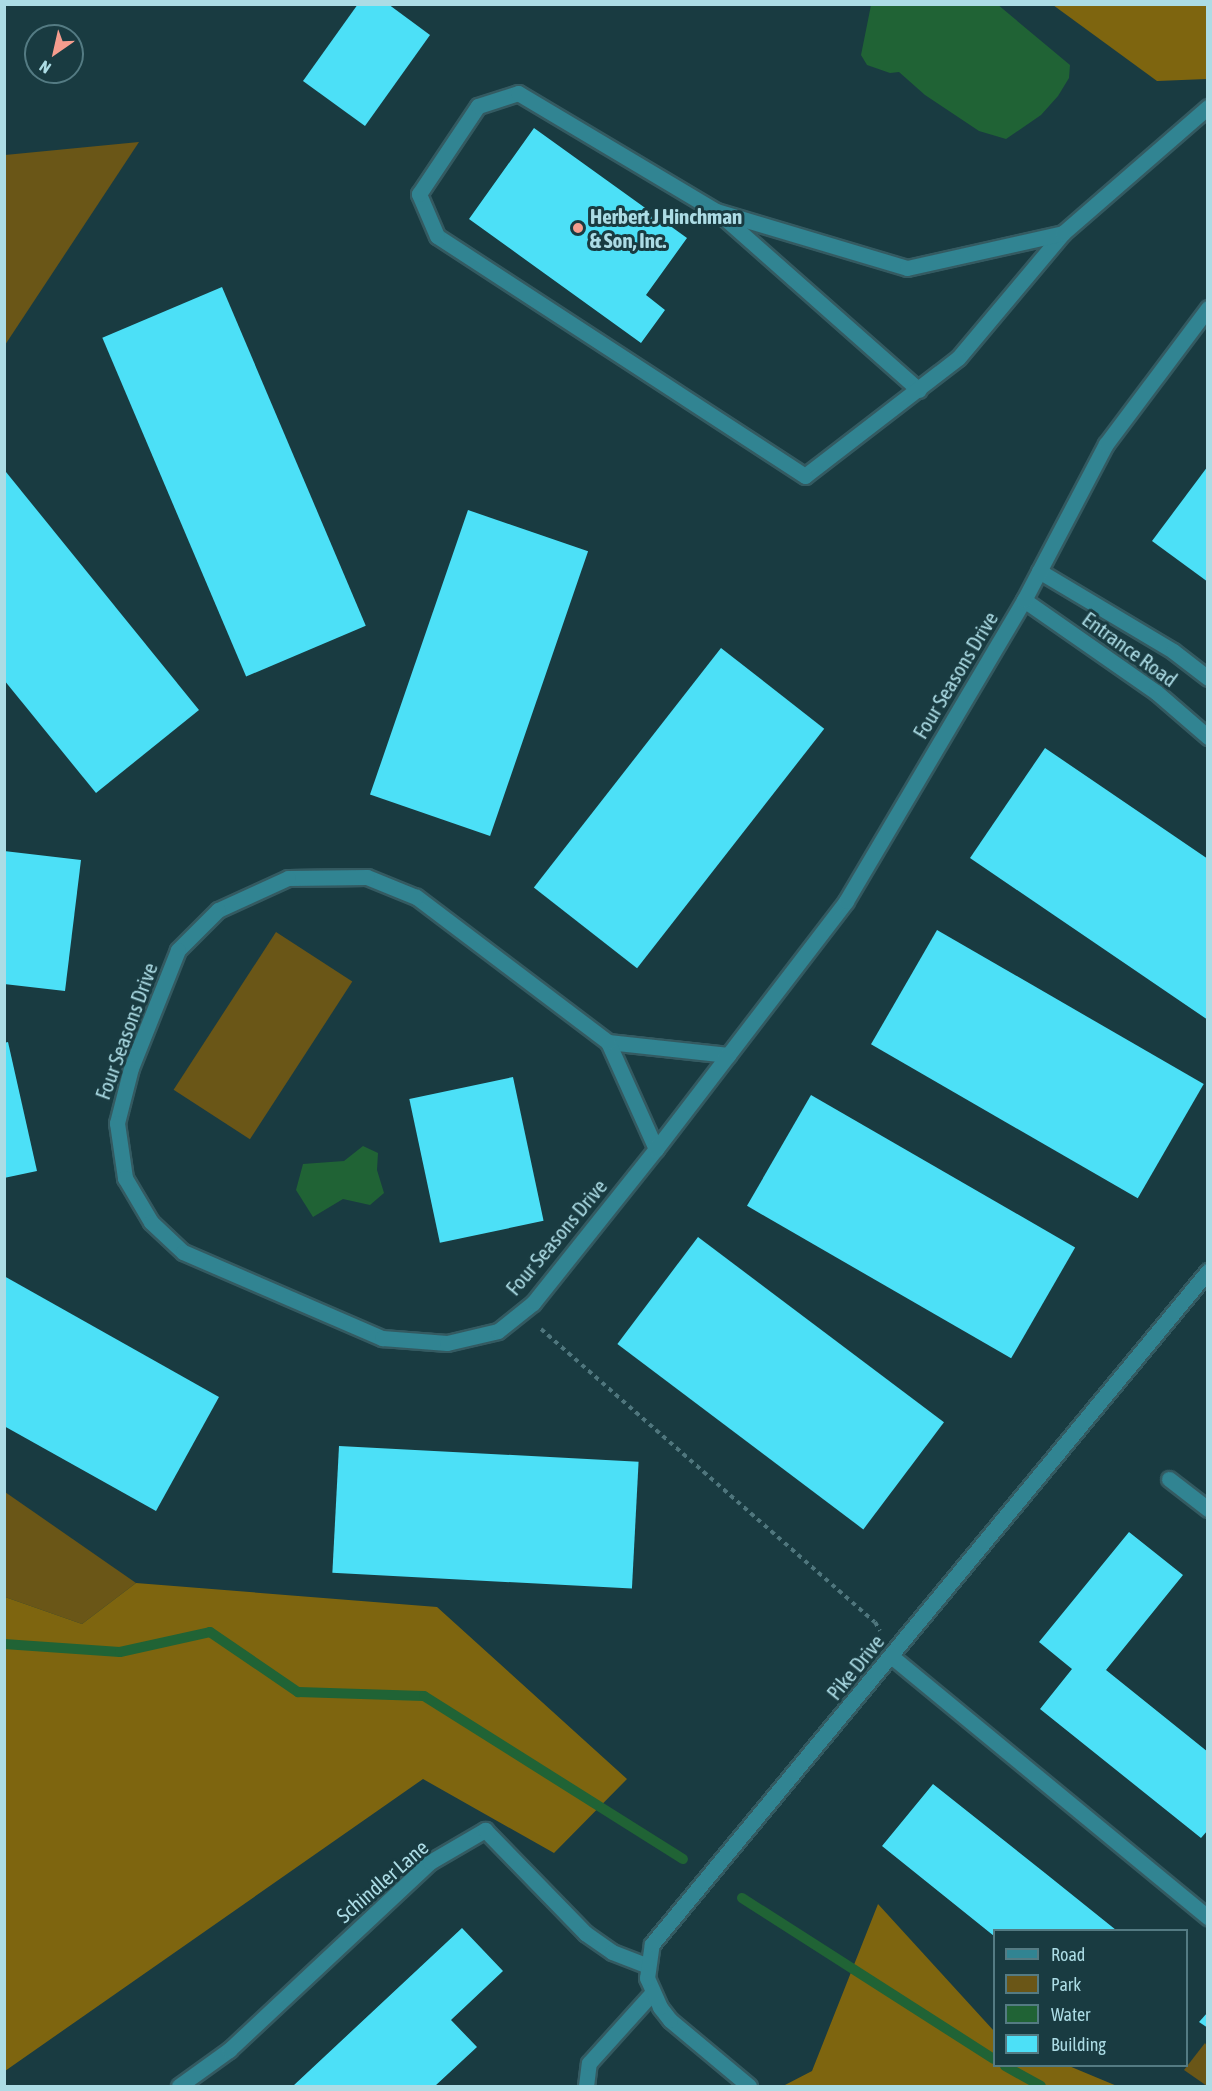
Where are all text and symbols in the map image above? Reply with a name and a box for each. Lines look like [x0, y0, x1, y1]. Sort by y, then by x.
north arrow [24, 24, 84, 84]
text: N [36, 57, 54, 77]
place label: Herbert J Hinchman & Son, Inc. [590, 203, 742, 253]
marker: Herbert J Hinchman & Son, Inc. [571, 221, 585, 235]
street label: Entrance Road [1078, 606, 1182, 692]
street label: Four Seasons Drive [907, 607, 1003, 743]
street label: Four Seasons Drive [90, 959, 162, 1103]
street label: Four Seasons Drive [500, 1174, 612, 1300]
street label: Pike Drive [821, 1629, 889, 1705]
street label: Schindler Lane [331, 1834, 433, 1928]
legend [993, 1929, 1188, 2067]
text: Road [1051, 1944, 1085, 1965]
text: Park [1051, 1974, 1081, 1995]
text: Water [1051, 2004, 1090, 2025]
text: Building [1051, 2034, 1106, 2055]

